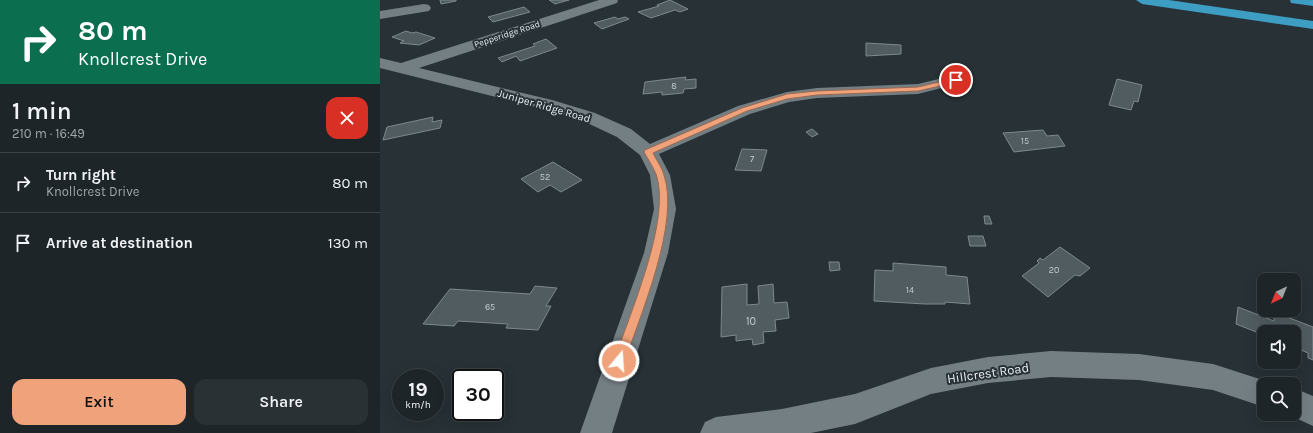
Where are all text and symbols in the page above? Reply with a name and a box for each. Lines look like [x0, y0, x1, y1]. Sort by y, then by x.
text: 80 m [78, 14, 147, 47]
icon: right [12, 16, 64, 68]
street label: Pepperidge Road [473, 19, 541, 49]
text: Knollcrest Drive [78, 48, 207, 70]
pin [939, 63, 973, 97]
icon: arrive [945, 69, 967, 91]
house number: 8 [671, 81, 677, 91]
street label: Juniper Ridge Road [496, 87, 592, 125]
text: 1 min [12, 97, 72, 125]
button: close [326, 97, 368, 139]
text: 210 m · 16:49 [12, 126, 85, 141]
house number: 15 [1021, 136, 1029, 146]
house number: 7 [750, 154, 755, 164]
text: Turn right [46, 166, 116, 184]
icon: right [12, 172, 34, 194]
house number: 52 [540, 172, 550, 182]
text: 80 m [332, 174, 368, 192]
text: Knollcrest Drive [46, 184, 139, 199]
icon: arrive [12, 232, 34, 254]
text: Arrive at destination [46, 234, 193, 252]
text: 130 m [328, 234, 368, 252]
house number: 20 [1049, 265, 1059, 275]
north arrow [1257, 273, 1301, 317]
map controls [1257, 273, 1301, 421]
house number: 14 [906, 285, 914, 295]
house number: 65 [485, 302, 495, 312]
house number: 10 [746, 315, 756, 328]
button: sound [1257, 325, 1301, 369]
position arrow [598, 340, 640, 382]
street label: Hillcrest Road [946, 360, 1030, 386]
speed limit sign: 30 [452, 369, 504, 421]
button: search [1257, 377, 1301, 421]
text: 19 [408, 378, 428, 401]
button: Exit [12, 379, 186, 425]
button: Share [194, 379, 368, 425]
text: km/h [405, 399, 431, 411]

